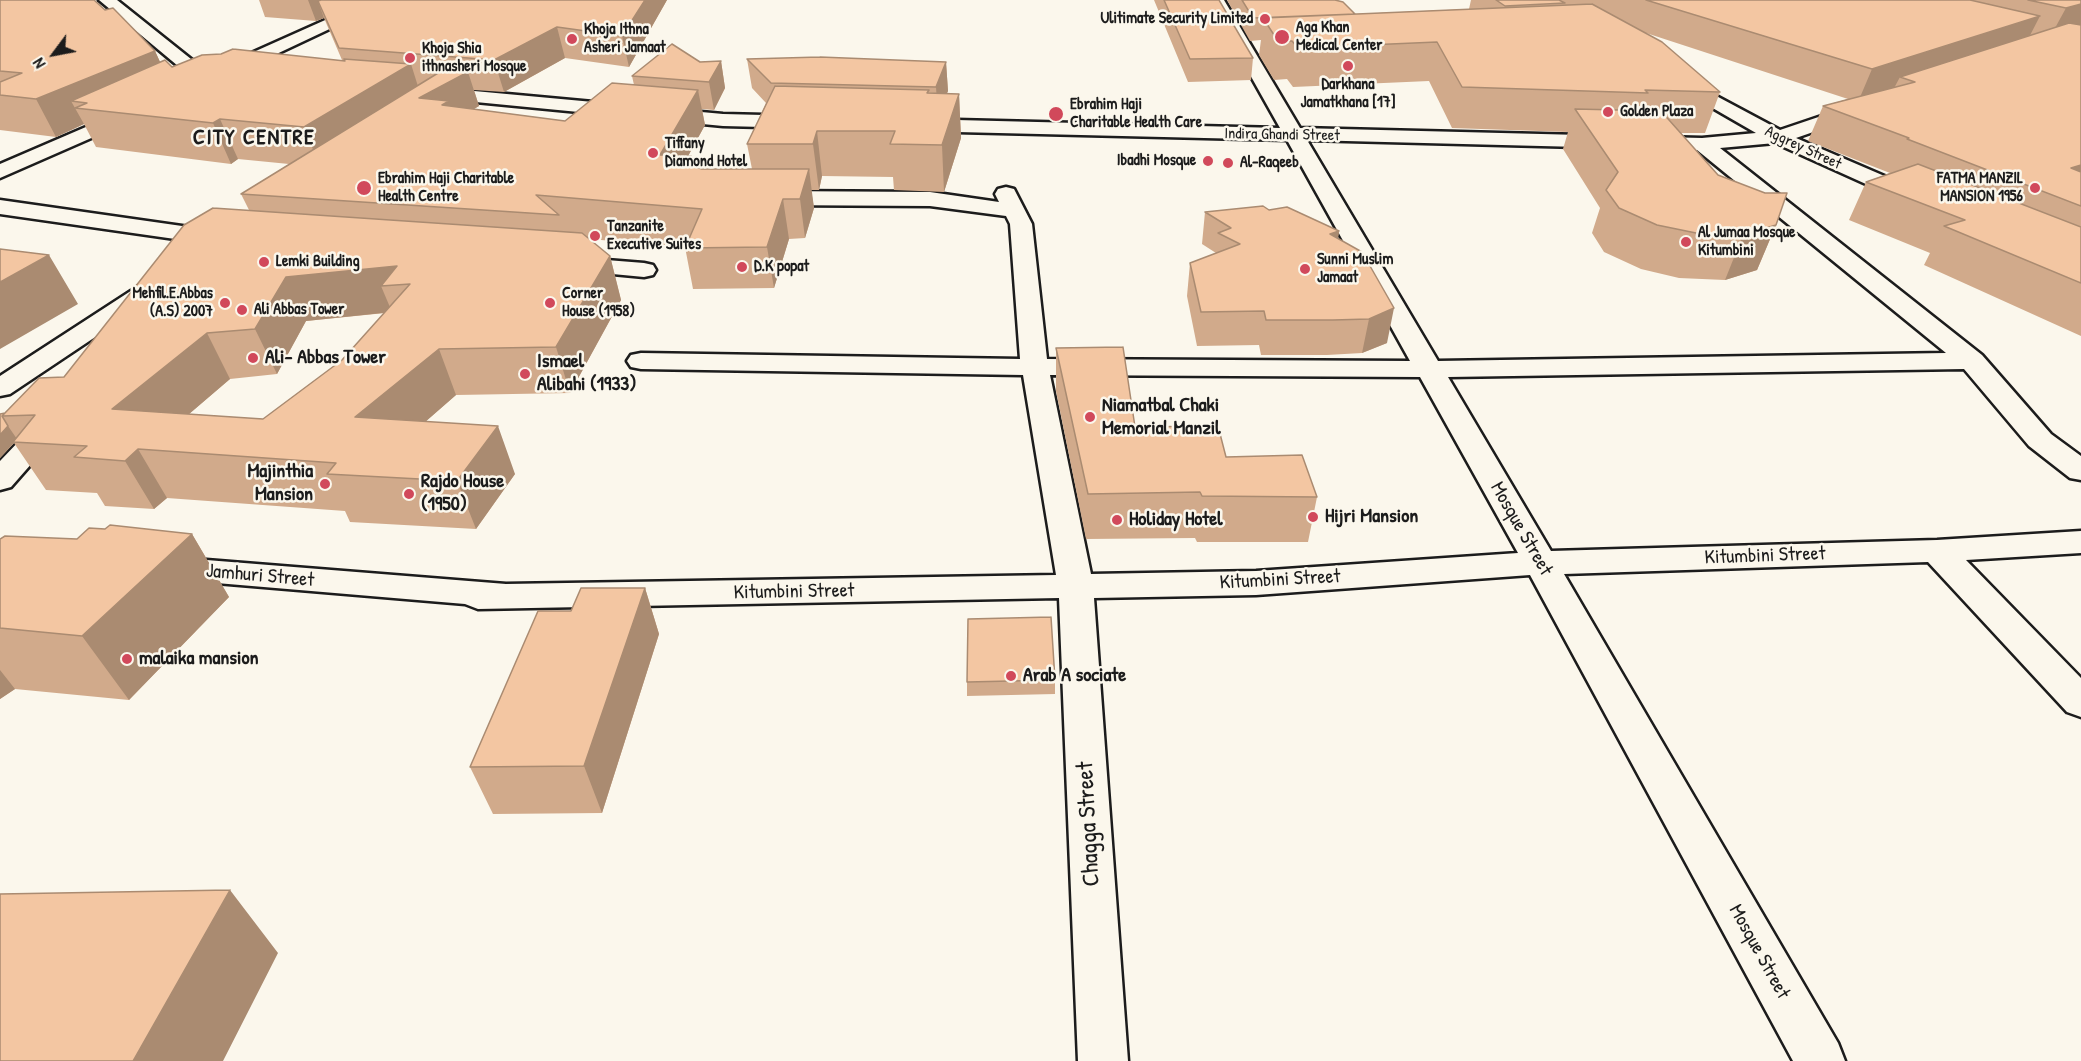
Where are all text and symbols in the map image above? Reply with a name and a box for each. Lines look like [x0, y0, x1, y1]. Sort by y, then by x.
place label: Ulitimate Security Limited [1100, 9, 1253, 29]
marker: Ulitimate Security Limited [1258, 12, 1272, 26]
place label: Aga Khan Medical Center [1296, 18, 1383, 56]
place label: Khoja Ithna Asheri Jamaat [584, 20, 666, 58]
north arrow [24, 24, 84, 84]
marker: Aga Khan Medical Center [1273, 28, 1291, 46]
marker: Khoja Ithna Asheri Jamaat [565, 32, 579, 46]
place label: Khoja Shia ithnasheri Mosque [422, 39, 526, 77]
marker: Khoja Shia ithnasheri Mosque [403, 51, 417, 65]
text: N [27, 54, 50, 73]
marker: Darkhana Jamatkhana [17] [1341, 59, 1355, 73]
place label: Darkhana Jamatkhana [17] [1301, 75, 1395, 113]
place label: Ebrahim Haji Charitable Health Care [1070, 95, 1202, 133]
place label: Golden Plaza [1620, 102, 1693, 122]
marker: Ebrahim Haji Charitable Health Care [1047, 105, 1065, 123]
marker: Golden Plaza [1601, 105, 1615, 119]
street label: Aggrey Street [1762, 122, 1844, 174]
street label: Indira Ghandi Street [1224, 124, 1340, 146]
district label: CITY CENTRE [193, 125, 315, 151]
place label: Tiffany Diamond Hotel [665, 134, 747, 172]
marker: Tiffany Diamond Hotel [646, 146, 660, 160]
place label: Ibadhi Mosque [1117, 151, 1196, 171]
place label: Al-Raqeeb [1240, 153, 1299, 173]
marker: Ibadhi Mosque [1201, 154, 1215, 168]
marker: Al-Raqeeb [1221, 156, 1235, 170]
place label: Ebrahim Haji Charitable Health Centre [378, 169, 514, 207]
place label: FATMA MANZIL MANSION 1956 [1937, 169, 2023, 207]
marker: Ebrahim Haji Charitable Health Centre [355, 179, 373, 197]
marker: FATMA MANZIL MANSION 1956 [2028, 181, 2042, 195]
place label: Tanzanite Executive Suites [607, 217, 701, 255]
place label: Al Jumaa Mosque Kitumbini [1698, 223, 1795, 261]
marker: Tanzanite Executive Suites [588, 229, 602, 243]
marker: Al Jumaa Mosque Kitumbini [1679, 235, 1693, 249]
place label: Sunni Muslim Jamaat [1317, 250, 1393, 288]
place label: Lemki Building [276, 252, 360, 272]
marker: Lemki Building [257, 255, 271, 269]
place label: D.K popat [754, 257, 809, 277]
marker: D.K popat [735, 260, 749, 274]
marker: Sunni Muslim Jamaat [1298, 262, 1312, 276]
place label: Mehfil.E.Abbas (A.S) 2007 [132, 284, 213, 322]
place label: Corner House (1958) [562, 284, 635, 322]
marker: Mehfil.E.Abbas (A.S) 2007 [218, 296, 232, 310]
marker: Corner House (1958) [543, 296, 557, 310]
place label: Ali Abbas Tower [254, 300, 344, 320]
marker: Ali Abbas Tower [235, 303, 249, 317]
place label: Ali- Abbas Tower [265, 346, 386, 370]
place label: Ismael Alibahi (1933) [537, 350, 637, 397]
marker: Ali- Abbas Tower [246, 351, 260, 365]
marker: Ismael Alibahi (1933) [518, 367, 532, 381]
place label: Niamatbal Chaki Memorial Manzil [1102, 394, 1221, 441]
marker: Niamatbal Chaki Memorial Manzil [1083, 410, 1097, 424]
place label: Majinthia Mansion [247, 460, 313, 507]
place label: Rajdo House (1950) [421, 470, 504, 517]
marker: Majinthia Mansion [318, 477, 332, 491]
street label: Mosque Street [1485, 478, 1557, 580]
marker: Rajdo House (1950) [402, 487, 416, 501]
place label: Hijri Mansion [1325, 505, 1418, 529]
place label: Holiday Hotel [1129, 508, 1222, 532]
marker: Hijri Mansion [1306, 510, 1320, 524]
marker: Holiday Hotel [1110, 513, 1124, 527]
street label: Kitumbini Street [1704, 542, 1826, 570]
street label: Jamhuri Street [205, 559, 315, 593]
street label: Kitumbini Street [1219, 565, 1341, 595]
street label: Kitumbini Street [733, 579, 855, 605]
place label: malaika mansion [139, 647, 259, 671]
marker: malaika mansion [120, 652, 134, 666]
place label: Arab A sociate [1023, 664, 1126, 688]
marker: Arab A sociate [1004, 669, 1018, 683]
street label: Chagga Street [1071, 761, 1107, 887]
street label: Mosque Street [1723, 901, 1795, 1003]

